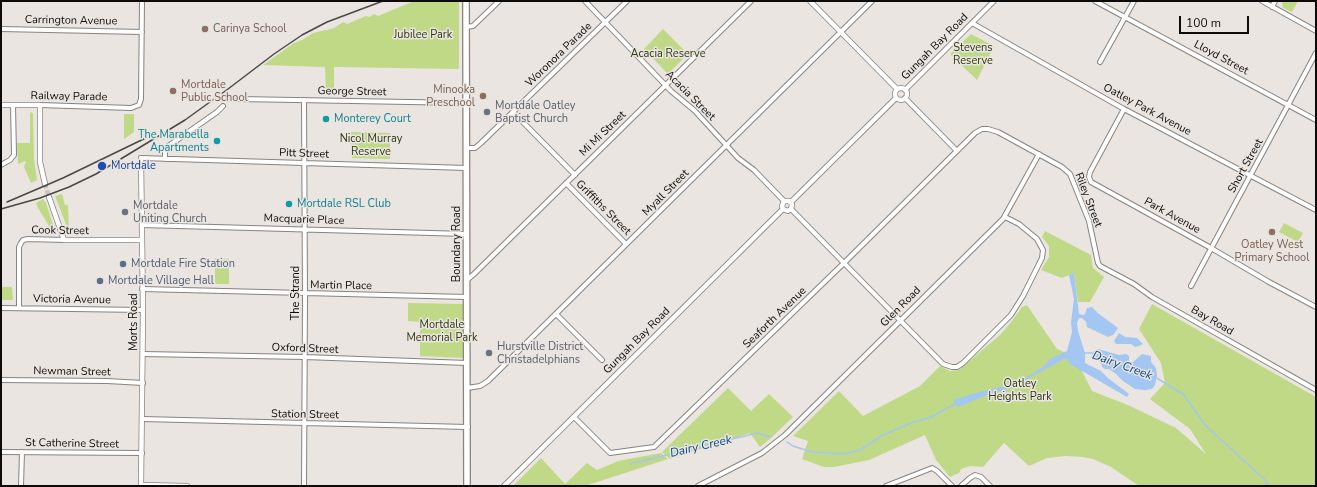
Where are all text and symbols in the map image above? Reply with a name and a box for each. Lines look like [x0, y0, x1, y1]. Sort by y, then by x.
scale bar [1181, 8, 1251, 34]
street label: Gungah Bay Road [899, 11, 971, 83]
street label: Carrington Avenue [25, 14, 117, 28]
text: 100 m [1186, 15, 1221, 31]
street label: Woronora Parade [523, 20, 595, 90]
place label: Carinya School [213, 22, 287, 36]
marker: Carinya School [200, 24, 210, 34]
park label: Jubilee Park [394, 28, 452, 42]
street label: Lloyd Street [1191, 38, 1251, 78]
park label: Stevens Reserve [953, 41, 993, 67]
park label: Acacia Reserve [630, 47, 706, 61]
street label: Acacia Street [662, 68, 718, 124]
place label: Mortdale Public School [181, 78, 248, 104]
street label: Oatley Park Avenue [1101, 81, 1193, 139]
place label: Minooka Preschool [426, 83, 475, 109]
street label: George Street [317, 85, 387, 99]
marker: Mortdale Public School [168, 86, 178, 96]
street label: Railway Parade [31, 90, 107, 104]
marker: Minooka Preschool [478, 91, 488, 101]
place label: Mortdale Oatley Baptist Church [495, 99, 575, 125]
marker: Mortdale Oatley Baptist Church [482, 107, 492, 117]
street label: Mi Mi Street [577, 109, 629, 159]
place label: Monterey Court [334, 112, 411, 126]
marker: Monterey Court [321, 114, 331, 124]
place label: The Marabella Apartments [138, 128, 209, 154]
park label: Nicol Murray Reserve [340, 132, 402, 158]
marker: The Marabella Apartments [212, 136, 222, 146]
street label: Short Street [1226, 137, 1266, 195]
street label: Pitt Street [279, 147, 329, 161]
place label: Mortdale [111, 159, 156, 173]
marker: Mortdale [96, 160, 108, 172]
street label: Myall Street [640, 167, 692, 219]
street label: Riley Street [1072, 171, 1104, 229]
street label: Griffiths Street [573, 178, 633, 238]
street label: Park Avenue [1142, 195, 1202, 237]
place label: Mortdale RSL Club [297, 197, 391, 211]
place label: Mortdale Uniting Church [133, 199, 207, 225]
marker: Mortdale RSL Club [284, 199, 294, 209]
street label: Boundary Road [450, 206, 464, 282]
marker: Mortdale Uniting Church [120, 207, 130, 217]
street label: Macquarie Place [263, 212, 345, 228]
street label: Cook Street [31, 224, 89, 238]
marker: Oatley West Primary School [1267, 227, 1277, 237]
place label: Oatley West Primary School [1235, 238, 1309, 264]
place label: Mortdale Fire Station [131, 257, 235, 271]
marker: Mortdale Fire Station [118, 259, 128, 269]
street label: The Strand [289, 266, 303, 320]
place label: Mortdale Village Hall [108, 274, 214, 288]
marker: Mortdale Village Hall [95, 276, 105, 286]
street label: Martin Place [310, 279, 372, 293]
street label: Glen Road [878, 284, 924, 330]
street label: Seaforth Avenue [741, 285, 809, 351]
street label: Victoria Avenue [33, 293, 111, 307]
street label: Morts Road [127, 293, 141, 351]
street label: Bay Road [1188, 303, 1236, 339]
street label: Gungah Bay Road [601, 305, 673, 377]
park label: Mortdale Memorial Park [406, 318, 478, 344]
place label: Hurstville District Christadelphians [497, 340, 583, 366]
street label: Oxford Street [271, 341, 339, 357]
marker: Hurstville District Christadelphians [484, 348, 494, 358]
water label: Dairy Creek [1090, 348, 1154, 384]
street label: Newman Street [33, 365, 111, 379]
park label: Oatley Heights Park [988, 377, 1052, 403]
street label: Station Street [271, 408, 339, 422]
water label: Dairy Creek [669, 433, 733, 461]
street label: St Catherine Street [25, 437, 119, 451]

